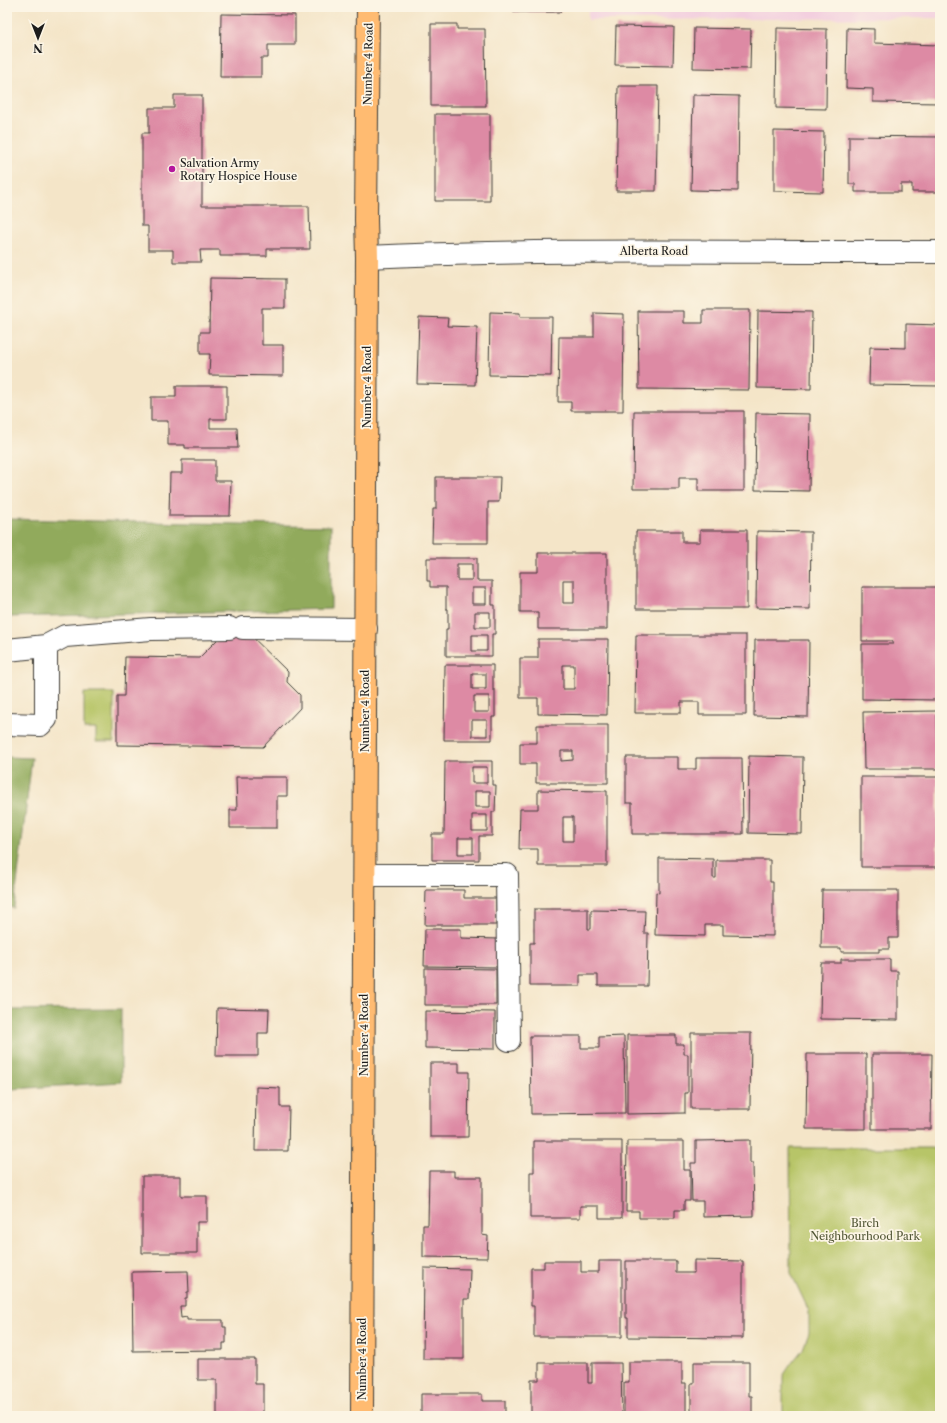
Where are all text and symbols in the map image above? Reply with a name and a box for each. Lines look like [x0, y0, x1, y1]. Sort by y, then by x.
north arrow [18, 18, 58, 58]
street label: Number 4 Road [360, 22, 376, 105]
text: N [33, 41, 43, 55]
place label: Salvation Army Rotary Hospice House [180, 156, 297, 183]
marker: Salvation Army Rotary Hospice House [167, 164, 177, 174]
street label: Alberta Road [619, 244, 689, 258]
street label: Number 4 Road [360, 345, 374, 428]
street label: Number 4 Road [358, 669, 372, 752]
street label: Number 4 Road [357, 993, 371, 1076]
park label: Birch Neighbourhood Park [810, 1216, 920, 1243]
street label: Number 4 Road [355, 1317, 369, 1400]

